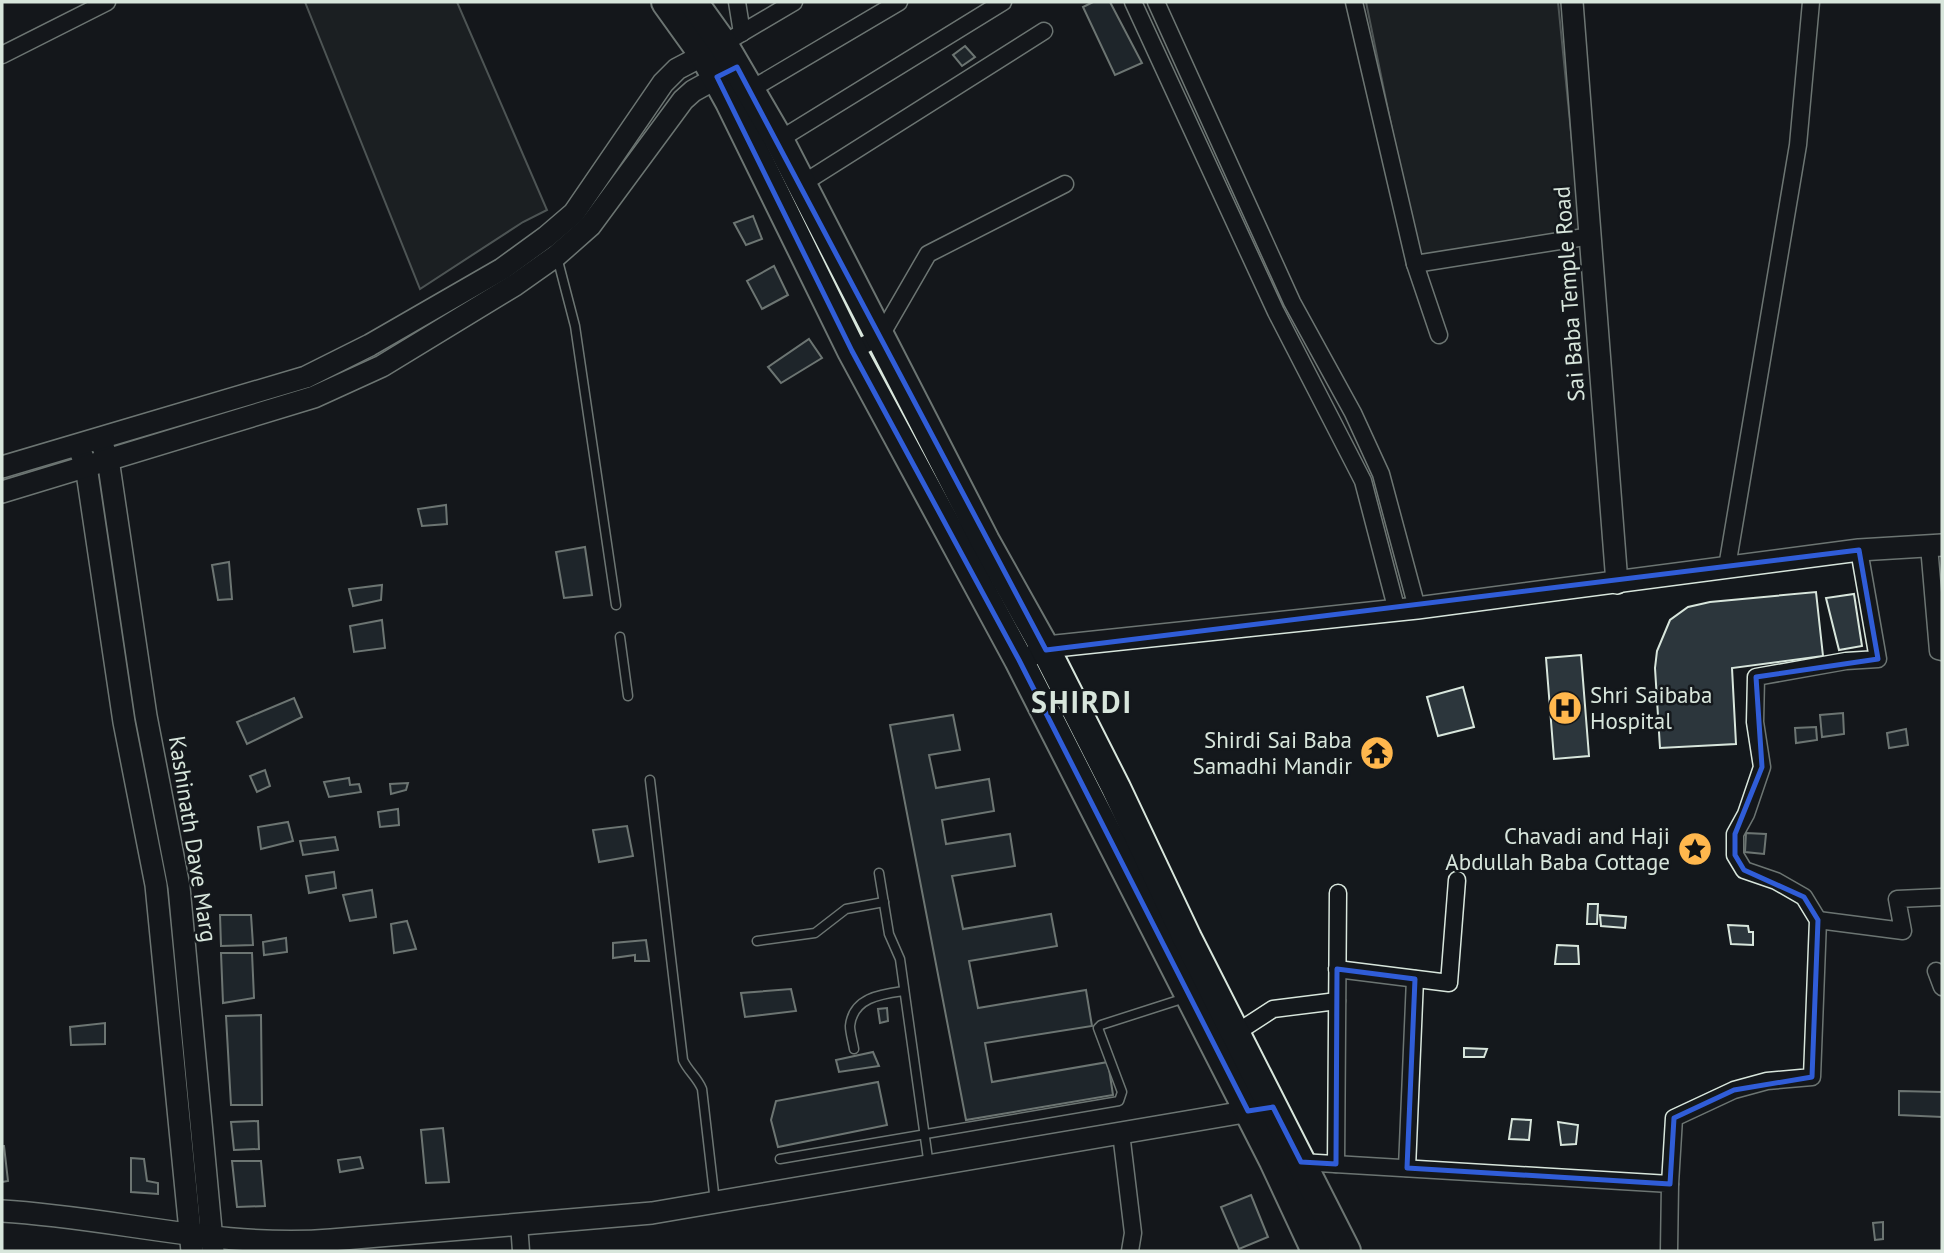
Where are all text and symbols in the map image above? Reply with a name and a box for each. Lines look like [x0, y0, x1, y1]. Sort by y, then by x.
street label: Sai Baba Temple Road [1547, 185, 1590, 403]
place label: Shri Saibaba Hospital [1590, 680, 1712, 735]
district label: SHIRDI [1031, 682, 1133, 721]
hospital icon: Shri Saibaba Hospital [1546, 689, 1584, 727]
place label: Shirdi Sai Baba Samadhi Mandir [1192, 725, 1352, 780]
street label: Kashinath Dave Marg [163, 734, 224, 944]
temple icon: Shirdi Sai Baba Samadhi Mandir [1358, 734, 1396, 772]
place label: Chavadi and Haji Abdullah Baba Cottage [1445, 821, 1670, 876]
place icon: Chavadi and Haji Abdullah Baba Cottage [1676, 830, 1714, 868]

